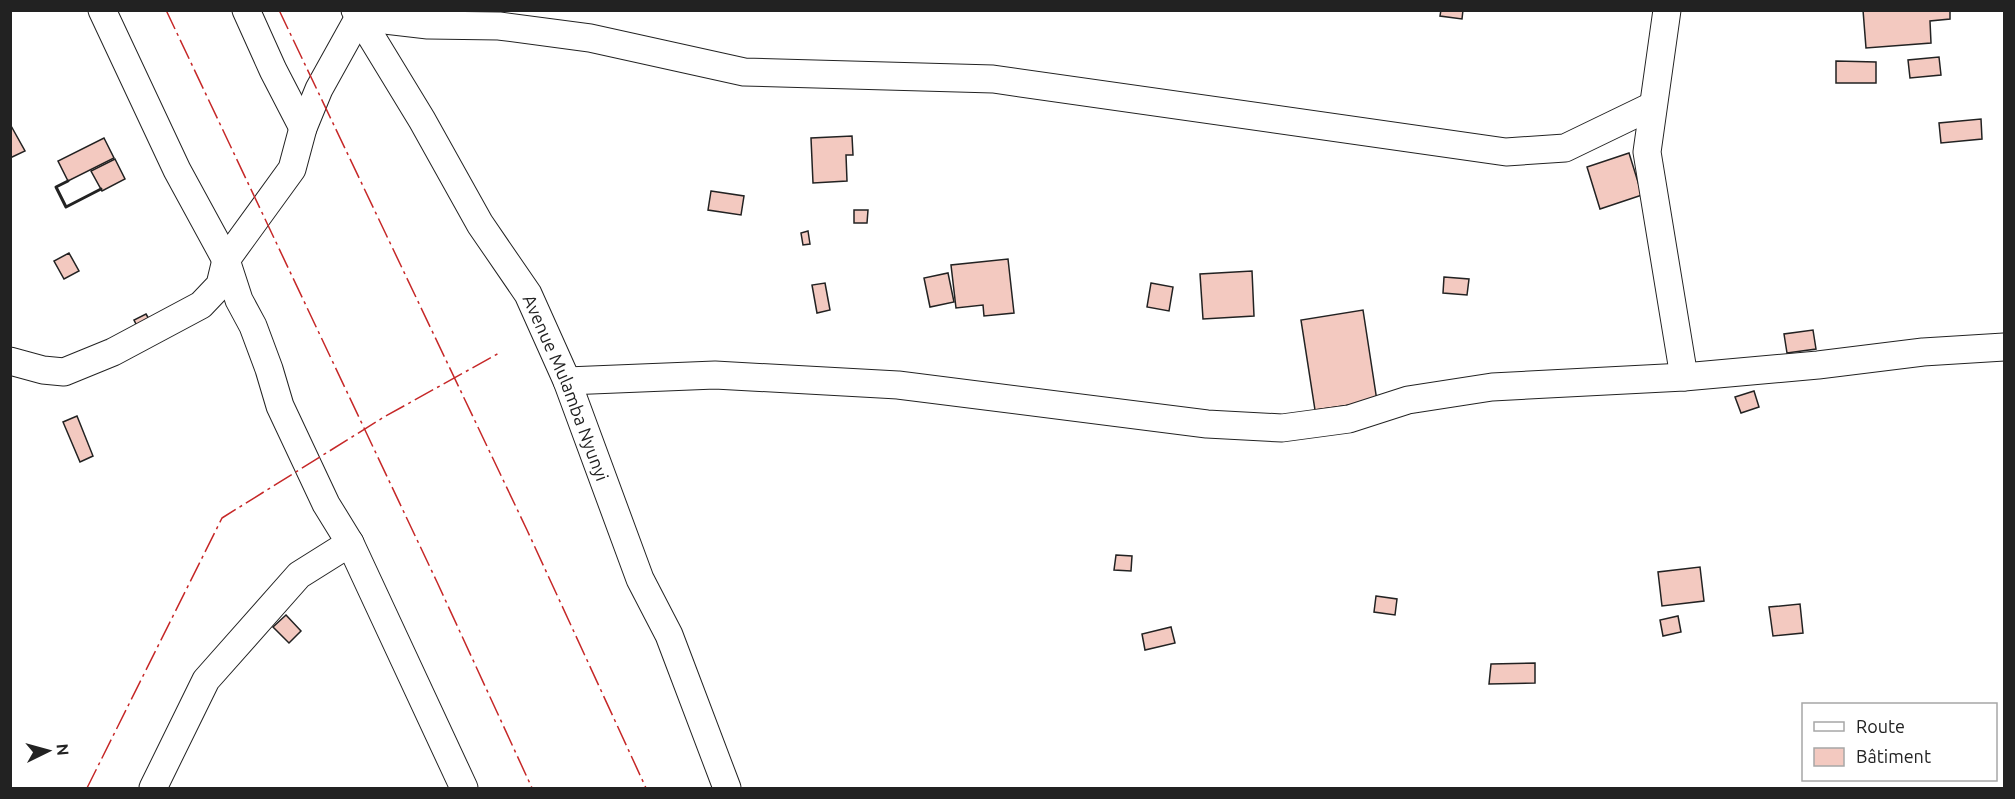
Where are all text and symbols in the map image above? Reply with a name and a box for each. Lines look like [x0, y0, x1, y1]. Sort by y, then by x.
street label: Avenue Mulamba Nyunyi [520, 291, 613, 483]
legend [1802, 703, 1997, 781]
text: Route [1856, 716, 1905, 736]
north arrow [18, 721, 78, 781]
text: N [53, 743, 72, 756]
text: Bâtiment [1856, 746, 1931, 766]

